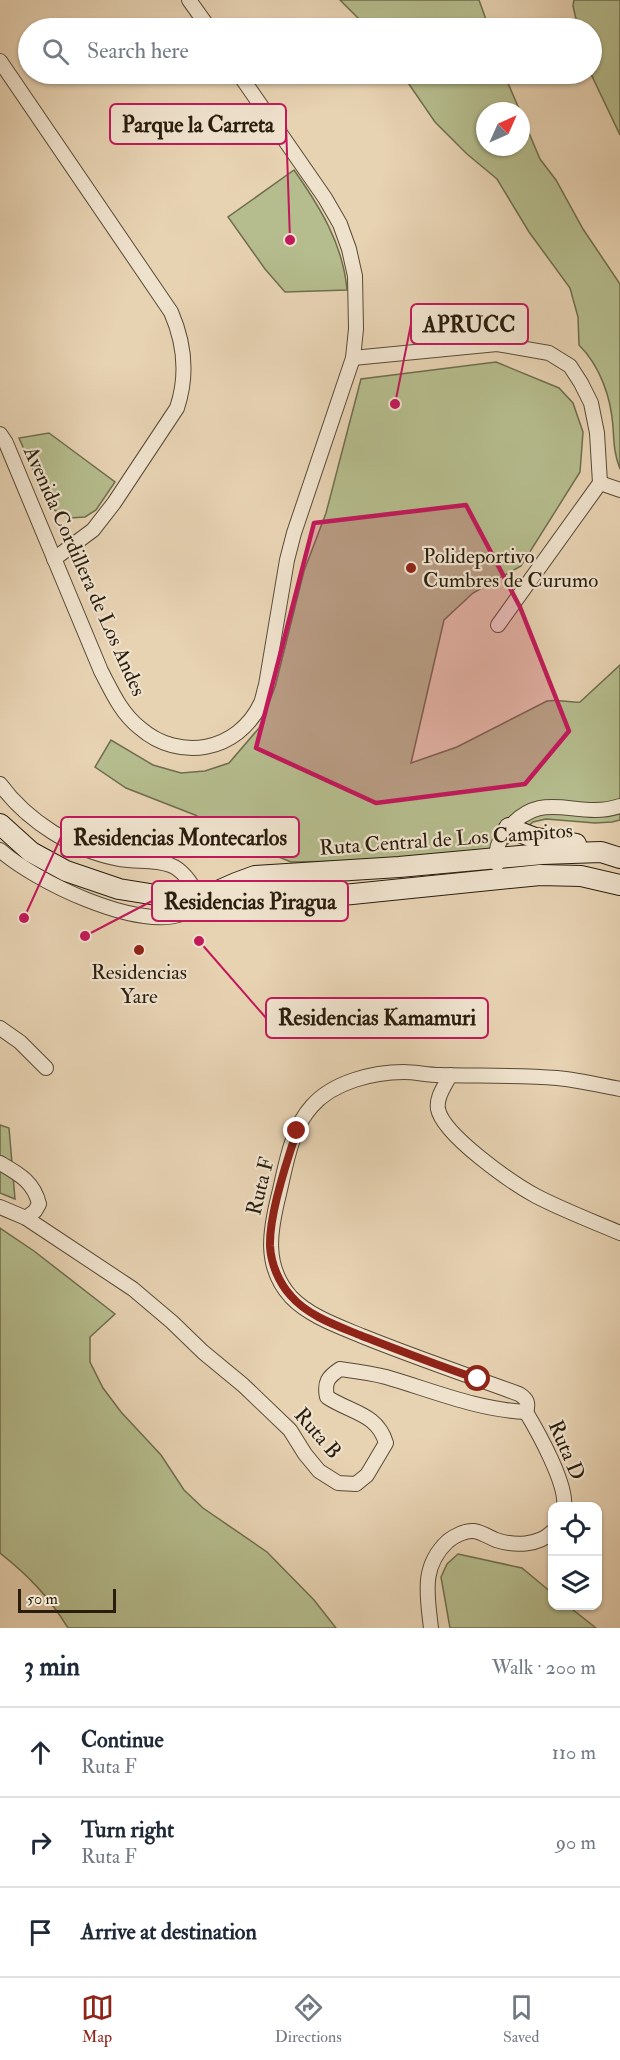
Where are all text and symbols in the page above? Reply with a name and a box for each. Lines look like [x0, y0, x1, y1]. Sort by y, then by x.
search box [18, 18, 602, 84]
icon: search [39, 35, 72, 68]
text: Search here [87, 37, 189, 65]
north arrow [476, 102, 530, 156]
callout: Parque la Carreta [110, 104, 286, 144]
text: Parque la Carreta [122, 111, 275, 140]
callout: APRUCC [411, 304, 528, 344]
text: APRUCC [422, 311, 515, 339]
street label: Avenida Cordillera de Los Andes [17, 441, 152, 700]
place label: Polideportivo Cumbres de Curumo [423, 543, 598, 594]
marker: Polideportivo Cumbres de Curumo [404, 561, 418, 575]
callout: Residencias Montecarlos [61, 817, 299, 857]
street label: Ruta Central de Los Campitos [318, 817, 574, 862]
text: Residencias Montecarlos [73, 824, 287, 852]
callout: Residencias Piragua [152, 881, 348, 921]
text: Residencias Piragua [164, 888, 337, 917]
marker: Residencias Yare [132, 943, 146, 957]
place label: Residencias Yare [91, 959, 187, 1010]
callout: Residencias Kamamuri [266, 998, 488, 1038]
text: Residencias Kamamuri [278, 1004, 476, 1032]
route end [283, 1117, 309, 1143]
street label: Ruta F [240, 1154, 281, 1218]
route start [464, 1365, 490, 1391]
street label: Ruta B [288, 1402, 347, 1465]
street label: Ruta D [542, 1416, 591, 1484]
map controls [548, 1502, 602, 1610]
button: locate [548, 1502, 602, 1556]
button: layers [548, 1556, 602, 1610]
scale bar [18, 1586, 116, 1614]
text: 50 m [27, 1589, 58, 1609]
text: 3 min [24, 1651, 80, 1683]
text: Walk · 200 m [492, 1655, 596, 1680]
text: Continue [81, 1726, 164, 1754]
icon: ahead [24, 1736, 57, 1769]
text: 110 m [552, 1740, 596, 1765]
text: Ruta F [81, 1754, 137, 1779]
text: Turn right [81, 1816, 174, 1844]
icon: right [24, 1826, 57, 1859]
text: 90 m [556, 1830, 596, 1855]
text: Ruta F [81, 1844, 137, 1869]
icon: arrive [24, 1916, 57, 1949]
text: Arrive at destination [81, 1918, 257, 1946]
tab: Map [81, 1991, 114, 2047]
tab: Directions [275, 1991, 342, 2047]
tab: Saved [503, 1991, 539, 2047]

